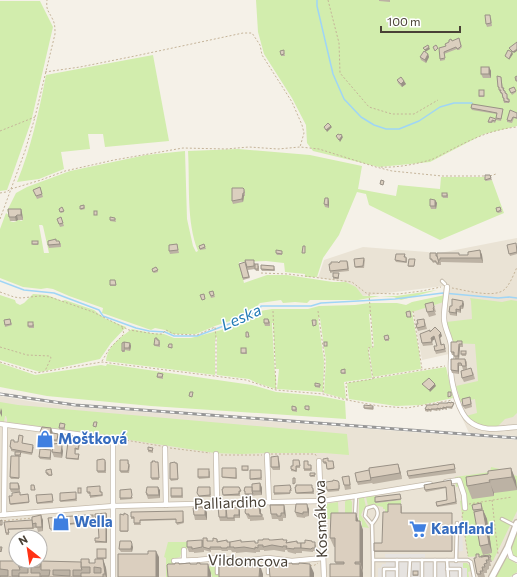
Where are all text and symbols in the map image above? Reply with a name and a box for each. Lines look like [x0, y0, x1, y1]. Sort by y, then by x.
scale bar [381, 8, 460, 34]
text: 100 m [387, 14, 421, 28]
water label: Leska [218, 299, 264, 334]
shop icon: Moštková [35, 429, 55, 449]
place label: Moštková [58, 429, 127, 447]
street label: Kosmákova [310, 480, 330, 558]
street label: Palliardiho [193, 492, 266, 512]
shop icon: Wella [51, 512, 71, 532]
place label: Wella [74, 512, 113, 530]
supermarket icon: Kaufland [408, 519, 428, 539]
place label: Kaufland [431, 519, 494, 537]
north arrow [8, 529, 48, 569]
text: N [16, 532, 30, 548]
street label: Vildomcova [208, 550, 288, 570]

